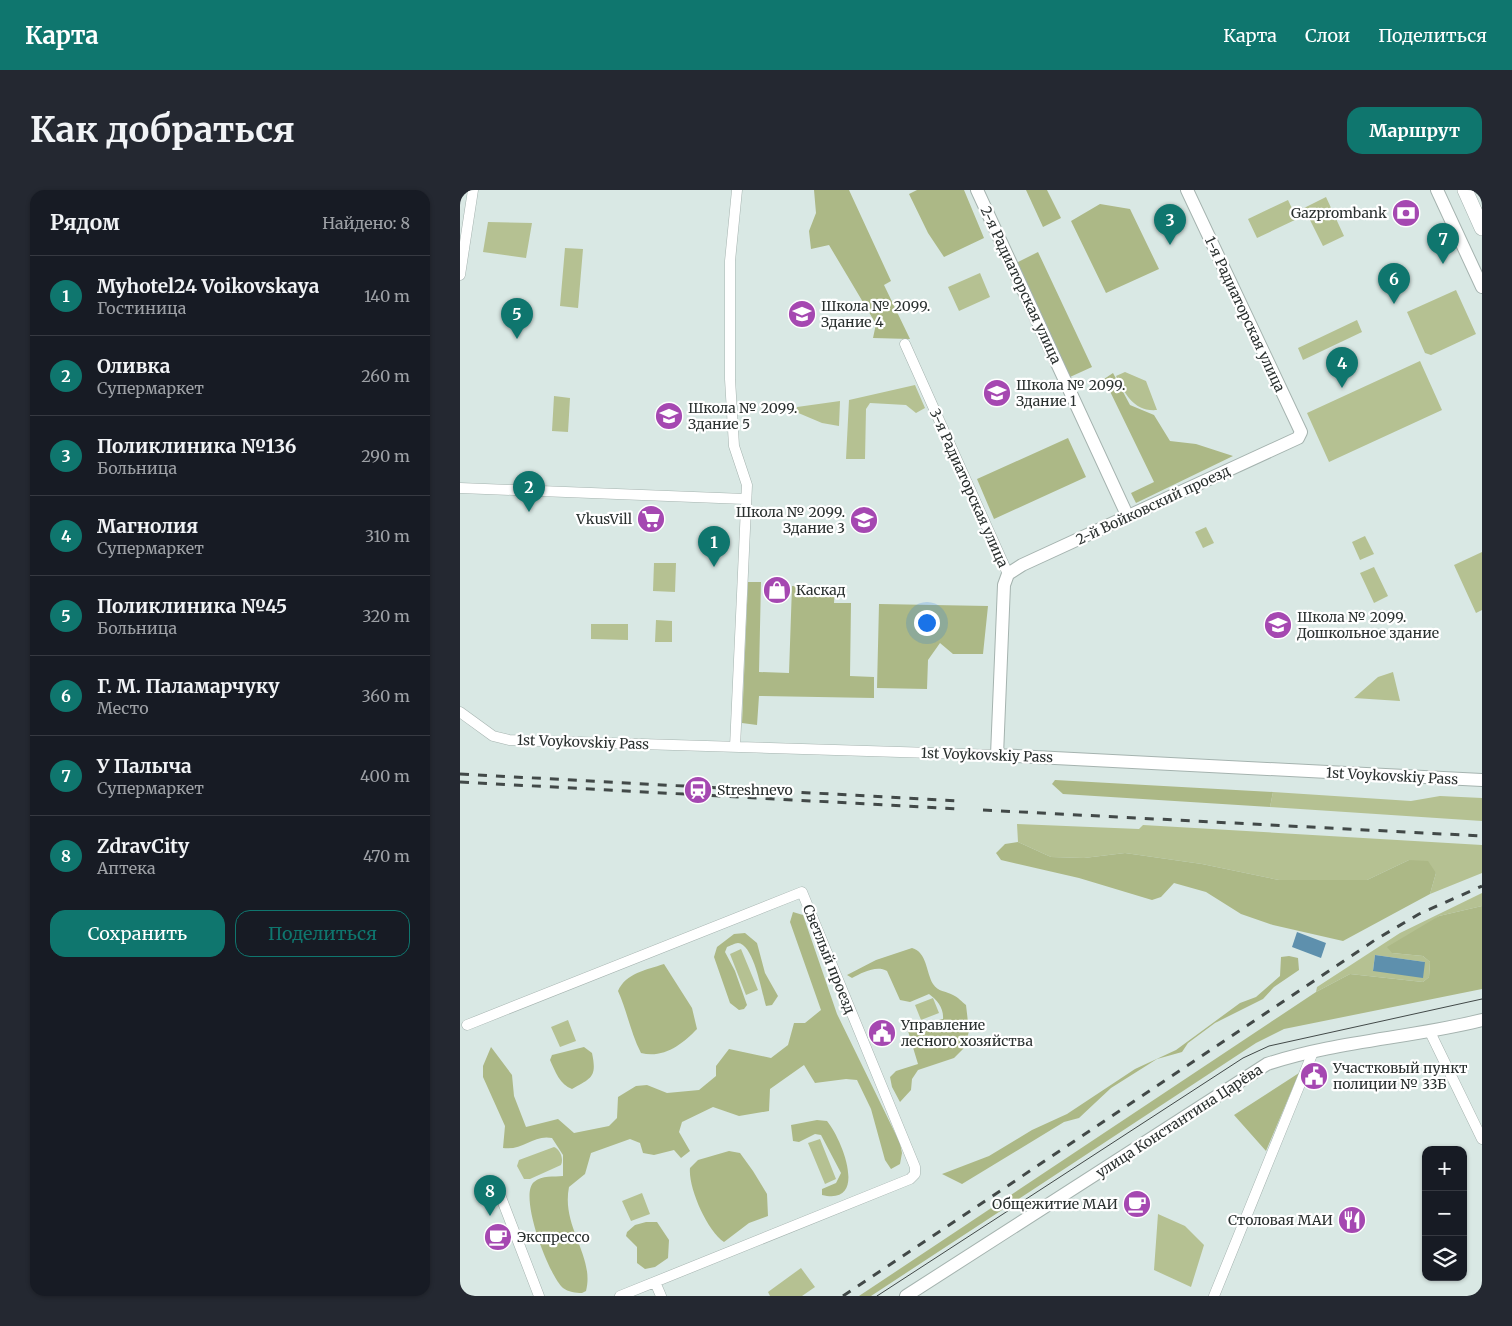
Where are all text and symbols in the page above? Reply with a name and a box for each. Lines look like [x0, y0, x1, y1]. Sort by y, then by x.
text: Карта [25, 20, 99, 51]
text: Карта [1223, 24, 1277, 47]
text: Слои [1305, 24, 1350, 47]
text: Поделиться [1378, 24, 1487, 47]
button: Маршрут [1347, 107, 1482, 154]
text: Как добраться [30, 108, 295, 152]
bank icon: Gazprombank [1391, 198, 1421, 228]
street label: 2-я Радиаторская улица [977, 203, 1066, 367]
pin: 3 [1154, 204, 1186, 245]
place label: Gazprombank [1291, 204, 1387, 222]
text: Рядом [50, 209, 120, 236]
text: Найдено: 8 [322, 213, 410, 233]
pin: 7 [1427, 223, 1459, 264]
street label: 1-я Радиаторская улица [1201, 233, 1289, 395]
pin: 6 [1378, 263, 1410, 304]
text: Myhotel24 Voikovskaya [97, 274, 319, 298]
text: 1 [62, 286, 70, 306]
text: 140 m [364, 286, 410, 306]
place label: Школа № 2099. Здание 4 [821, 297, 930, 331]
text: Гостиница [97, 298, 186, 318]
pin: 5 [501, 298, 533, 339]
school or university icon: Школа № 2099. Здание 4 [787, 299, 817, 329]
pin: 4 [1326, 347, 1358, 388]
text: Оливка [97, 354, 170, 378]
text: 2 [61, 366, 71, 386]
text: 260 m [361, 366, 410, 386]
place label: Школа № 2099. Здание 1 [1016, 376, 1125, 410]
text: Супермаркет [97, 378, 204, 398]
school or university icon: Школа № 2099. Здание 1 [982, 378, 1012, 408]
place label: Школа № 2099. Здание 5 [688, 399, 797, 433]
school or university icon: Школа № 2099. Здание 5 [654, 401, 684, 431]
street label: 3-я Радиаторская улица [926, 406, 1012, 571]
text: Поликлиника №136 [97, 434, 297, 458]
text: 3 [61, 446, 71, 466]
text: 290 m [361, 446, 410, 466]
text: Больница [97, 458, 177, 478]
street label: 2-й Войковский проезд [1073, 461, 1233, 549]
pin: 2 [513, 471, 545, 512]
place label: Школа № 2099. Здание 3 [736, 503, 845, 537]
supermarket icon: VkusVill [636, 504, 666, 534]
school or university icon: Школа № 2099. Здание 3 [849, 505, 879, 535]
place label: VkusVill [575, 510, 633, 528]
text: Магнолия [97, 514, 198, 538]
text: 4 [61, 526, 71, 546]
text: 310 m [365, 526, 410, 546]
pin: 1 [698, 526, 730, 567]
text: Супермаркет [97, 538, 204, 558]
shop icon: Каскад [762, 575, 792, 605]
place label: Каскад [796, 581, 846, 599]
text: Поликлиника №45 [97, 594, 287, 618]
text: 5 [61, 606, 71, 626]
text: 320 m [362, 606, 410, 626]
place label: Школа № 2099. Дошкольное здание [1297, 608, 1439, 642]
your location [914, 610, 940, 636]
school or university icon: Школа № 2099. Дошкольное здание [1263, 610, 1293, 640]
text: Больница [97, 618, 177, 638]
text: Г. М. Паламарчуку [97, 674, 279, 698]
text: 6 [61, 686, 71, 706]
text: 360 m [361, 686, 410, 706]
text: Место [97, 698, 148, 718]
street label: 1st Voykovskiy Pass [517, 731, 650, 753]
street label: 1st Voykovskiy Pass [921, 744, 1054, 766]
text: У Палыча [97, 754, 192, 778]
street label: 1st Voykovskiy Pass [1325, 764, 1459, 788]
text: 7 [61, 766, 71, 786]
text: 400 m [360, 766, 410, 786]
station icon: Streshnevo [683, 775, 713, 805]
text: Супермаркет [97, 778, 204, 798]
place label: Streshnevo [717, 781, 793, 799]
text: ZdravCity [97, 834, 189, 858]
text: 8 [61, 846, 71, 866]
text: 470 m [363, 846, 410, 866]
text: Аптека [97, 858, 156, 878]
street label: Светлый проезд [799, 902, 859, 1017]
button: Сохранить [50, 910, 225, 957]
button: Поделиться [235, 910, 410, 957]
place label: Управление лесного хозяйства [900, 1016, 1033, 1050]
public building icon: Управление лесного хозяйства [867, 1018, 897, 1048]
place label: Участковый пункт полиции № 33Б [1332, 1059, 1468, 1093]
street label: улица Константина Царёва [1092, 1060, 1266, 1182]
public building icon: Участковый пункт полиции № 33Б [1299, 1061, 1329, 1091]
map controls [1422, 1146, 1467, 1281]
button: + [1422, 1146, 1467, 1191]
pin: 8 [474, 1175, 506, 1216]
cafe icon: Общежитие МАИ [1122, 1189, 1152, 1219]
button: − [1422, 1191, 1467, 1236]
place label: Общежитие МАИ [992, 1195, 1118, 1213]
restaurant icon: Столовая МАИ [1337, 1205, 1367, 1235]
place label: Столовая МАИ [1228, 1211, 1333, 1229]
cafe icon: Экспрессо [483, 1222, 513, 1252]
place label: Экспрессо [517, 1228, 590, 1246]
button: layers [1422, 1236, 1467, 1281]

